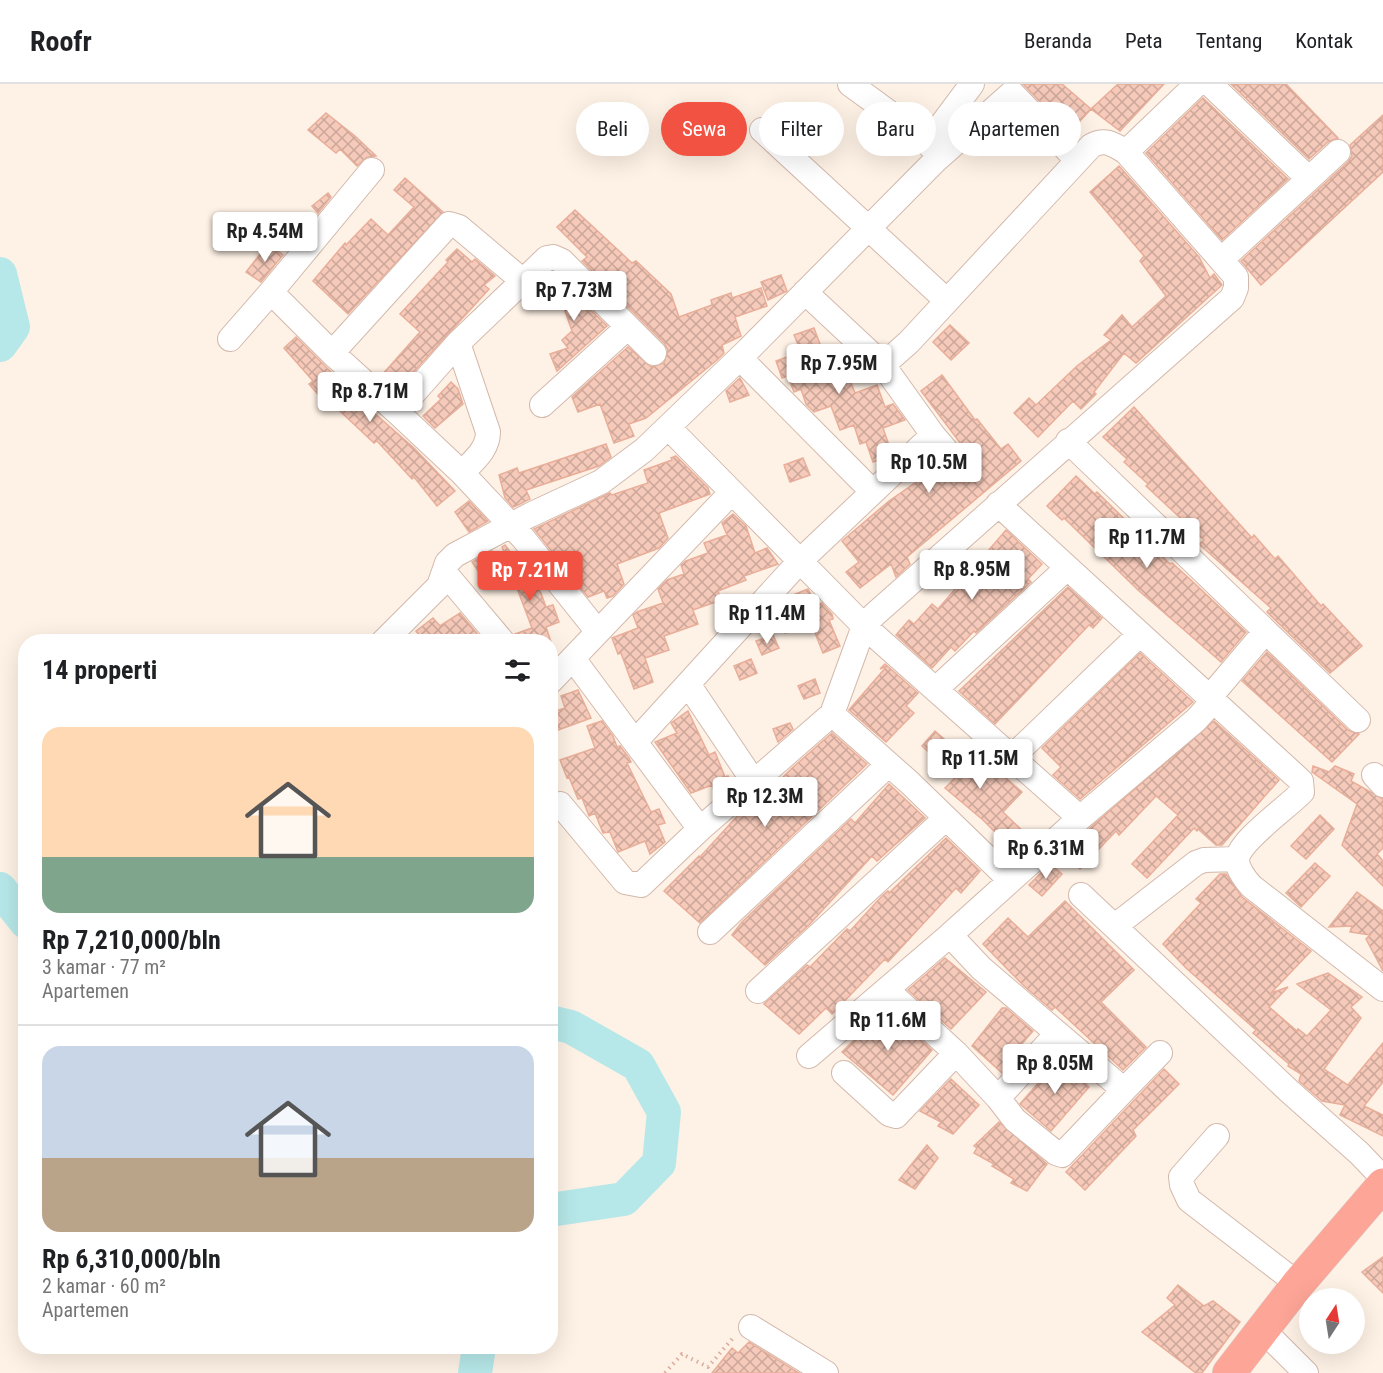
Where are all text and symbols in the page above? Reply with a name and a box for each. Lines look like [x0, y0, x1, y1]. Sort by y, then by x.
text: Roofr [30, 25, 92, 58]
text: Beranda [1024, 29, 1092, 53]
text: Peta [1125, 29, 1163, 53]
text: Tentang [1196, 29, 1262, 53]
text: Kontak [1295, 29, 1353, 53]
chip: Beli [576, 102, 649, 156]
chip: Sewa [661, 102, 747, 156]
chip: Filter [759, 102, 844, 156]
chip: Baru [856, 102, 936, 156]
chip: Apartemen [948, 102, 1081, 156]
pin: Rp 4.54M [203, 212, 327, 263]
text: Rp 4.54M [227, 219, 303, 243]
pin: Rp 7.73M [512, 271, 636, 322]
text: Rp 7.73M [536, 278, 612, 302]
pin: Rp 7.95M [777, 344, 901, 395]
text: Rp 7.95M [801, 351, 877, 375]
pin: Rp 8.71M [308, 372, 432, 423]
text: Rp 8.71M [332, 379, 408, 403]
pin: Rp 10.5M [867, 443, 991, 494]
text: Rp 10.5M [891, 450, 967, 474]
pin: Rp 11.7M [1085, 518, 1209, 569]
text: Rp 11.7M [1109, 525, 1185, 549]
pin: Rp 8.95M [910, 550, 1034, 601]
pin: Rp 7.21M [468, 551, 592, 602]
text: Rp 8.95M [934, 557, 1010, 581]
text: Rp 7.21M [492, 558, 568, 582]
pin: Rp 11.4M [705, 594, 829, 645]
text: Rp 11.4M [729, 601, 805, 625]
icon: filters [501, 654, 534, 687]
text: 14 properti [42, 655, 157, 685]
pin: Rp 11.5M [918, 739, 1042, 790]
text: Rp 11.5M [942, 746, 1018, 770]
icon: home [234, 766, 342, 874]
pin: Rp 12.3M [703, 777, 827, 828]
text: Rp 12.3M [727, 784, 803, 808]
pin: Rp 6.31M [984, 829, 1108, 880]
text: Rp 6.31M [1008, 836, 1084, 860]
text: Rp 7,210,000/bln [42, 925, 221, 955]
text: 3 kamar · 77 m² [42, 955, 166, 979]
text: Apartemen [42, 979, 129, 1003]
pin: Rp 11.6M [826, 1001, 950, 1052]
text: Rp 11.6M [850, 1008, 926, 1032]
pin: Rp 8.05M [993, 1044, 1117, 1095]
text: Rp 8.05M [1017, 1051, 1093, 1075]
icon: home [234, 1085, 342, 1193]
text: Rp 6,310,000/bln [42, 1244, 221, 1274]
text: 2 kamar · 60 m² [42, 1274, 166, 1298]
north arrow [1299, 1288, 1365, 1354]
map controls [1299, 1288, 1365, 1354]
text: Apartemen [42, 1298, 129, 1322]

